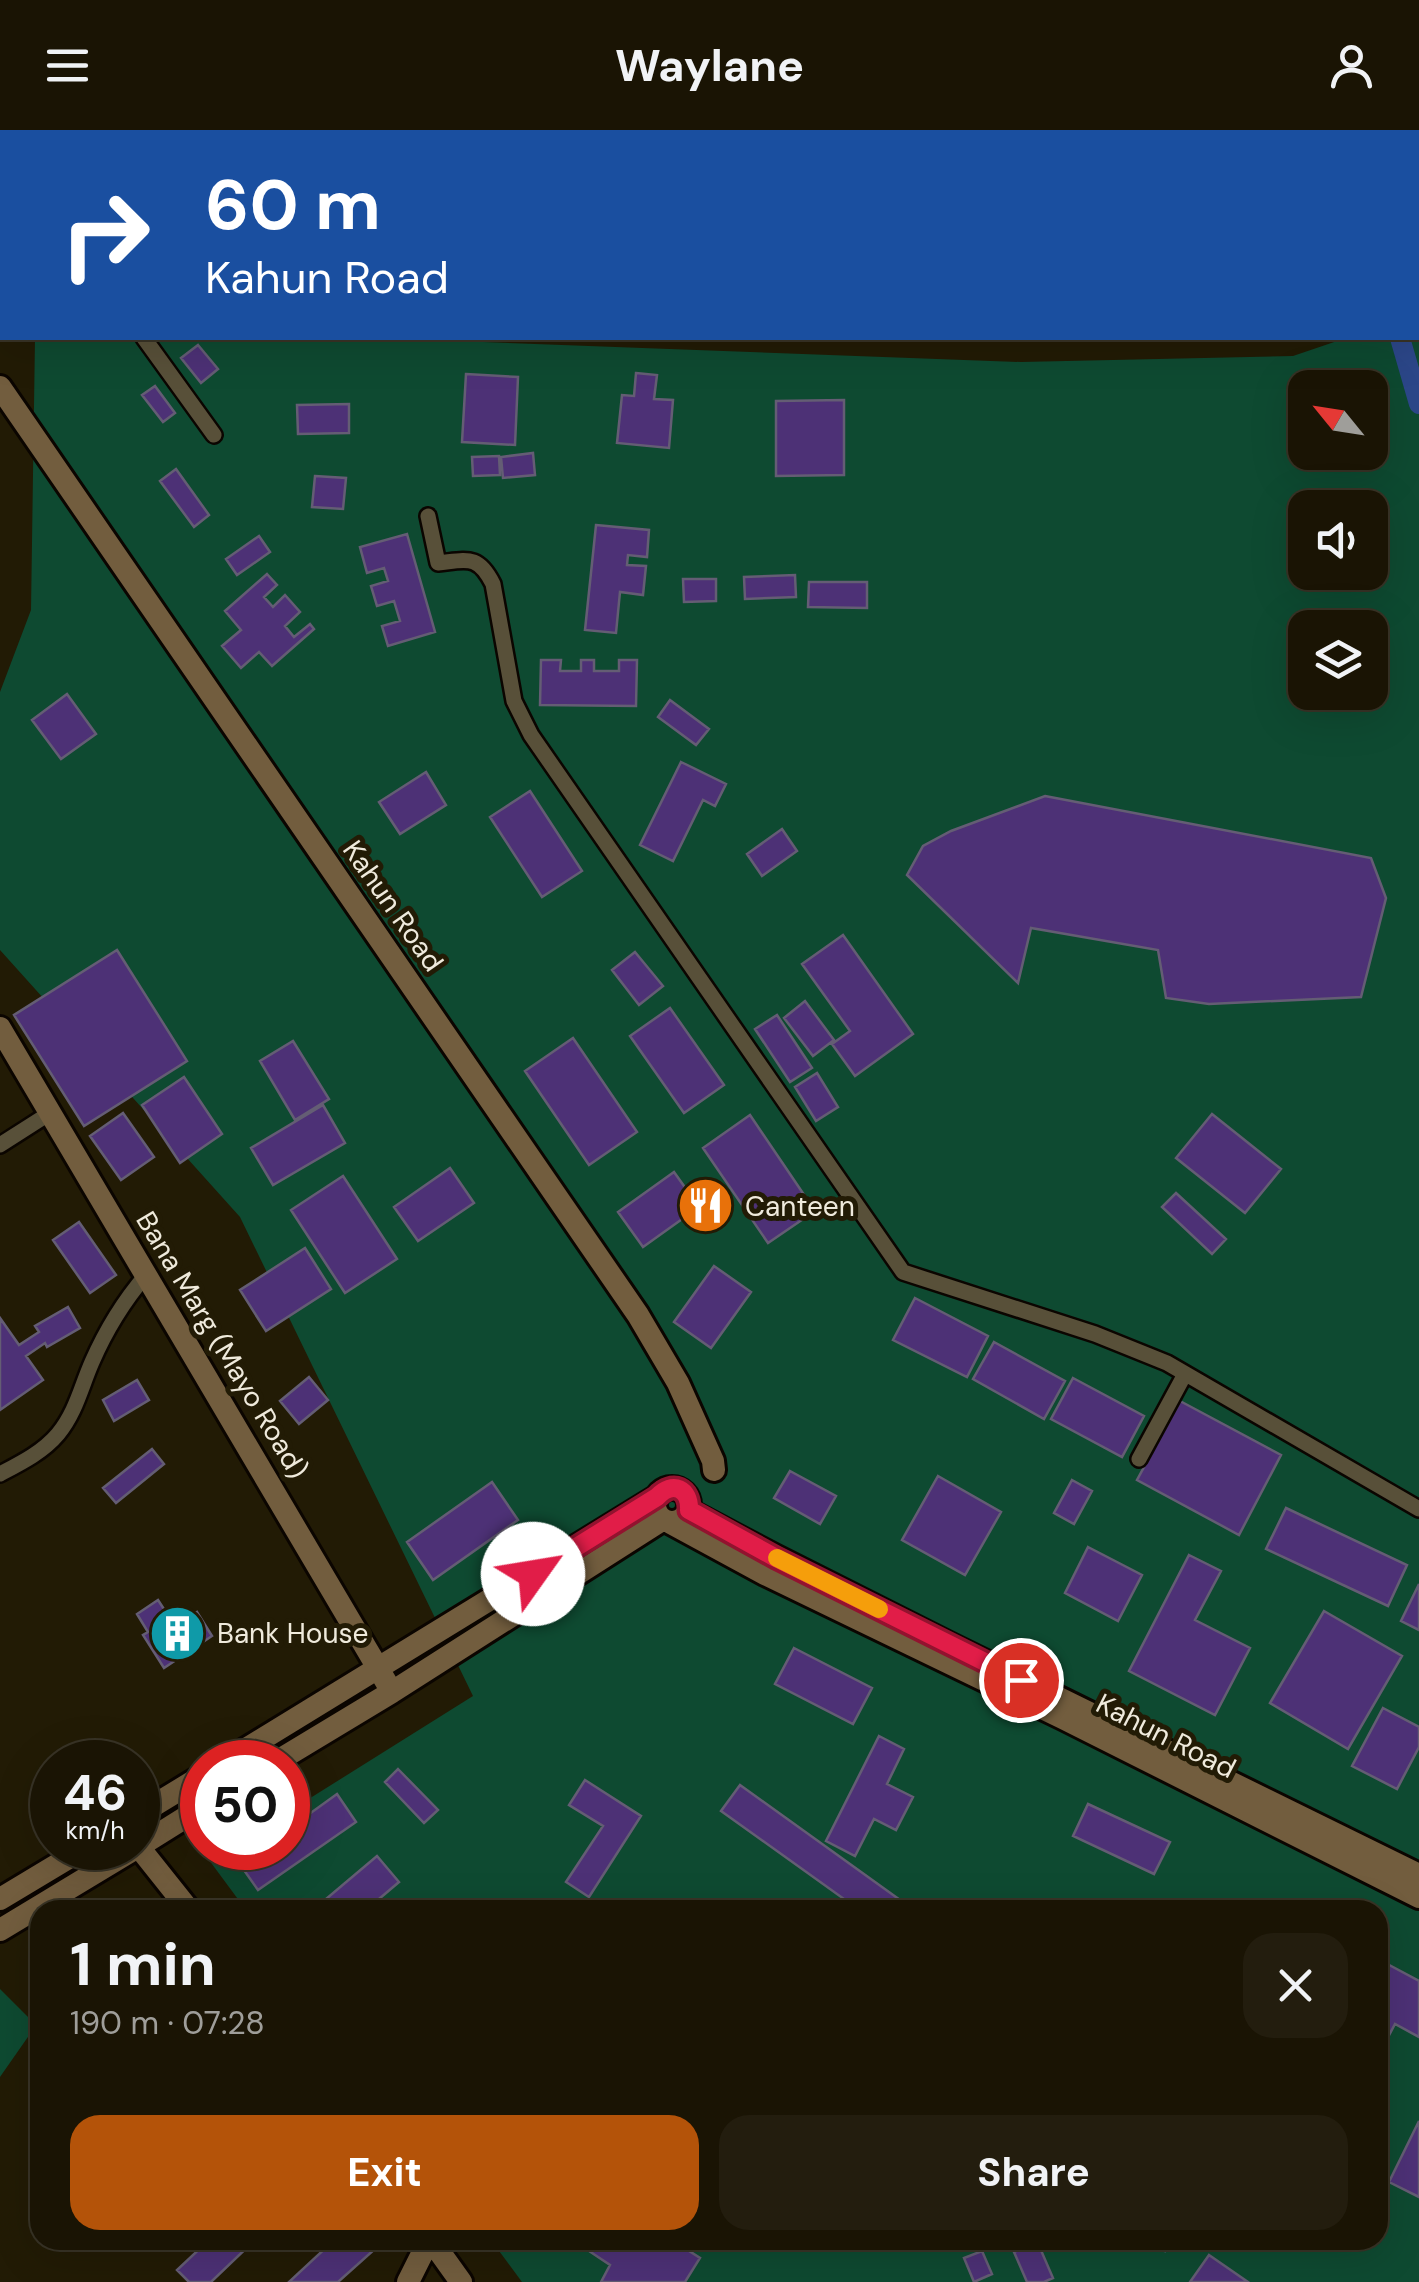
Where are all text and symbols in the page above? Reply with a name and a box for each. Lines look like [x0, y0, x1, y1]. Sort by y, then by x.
text: Waylane [615, 36, 804, 95]
icon: menu [40, 38, 95, 93]
icon: person [1324, 38, 1379, 93]
text: 60 m [205, 160, 381, 251]
icon: right [40, 170, 170, 300]
text: Kahun Road [205, 248, 449, 307]
north arrow [1288, 370, 1388, 470]
map controls [1288, 370, 1388, 710]
button: sound [1288, 490, 1388, 590]
button: layers [1288, 610, 1388, 710]
street label: Kahun Road [334, 833, 452, 979]
restaurant icon: Canteen [676, 1176, 736, 1236]
place label: Canteen [745, 1188, 855, 1225]
street label: Bana Marg (Mayo Road) [127, 1205, 317, 1485]
position arrow [481, 1522, 585, 1626]
building icon: Bank House [148, 1603, 208, 1663]
place label: Bank House [217, 1615, 368, 1652]
pin [979, 1638, 1064, 1723]
icon: arrive [994, 1653, 1049, 1708]
street label: Kahun Road [1090, 1685, 1242, 1787]
speed limit sign: 50 [180, 1740, 310, 1870]
text: 46 [63, 1760, 127, 1826]
text: km/h [65, 1814, 125, 1847]
text: 1 min [70, 1925, 216, 2004]
button: close [1243, 1933, 1348, 2038]
text: 190 m · 07:28 [70, 2002, 265, 2044]
button: Exit [70, 2115, 699, 2230]
button: Share [719, 2115, 1348, 2230]

